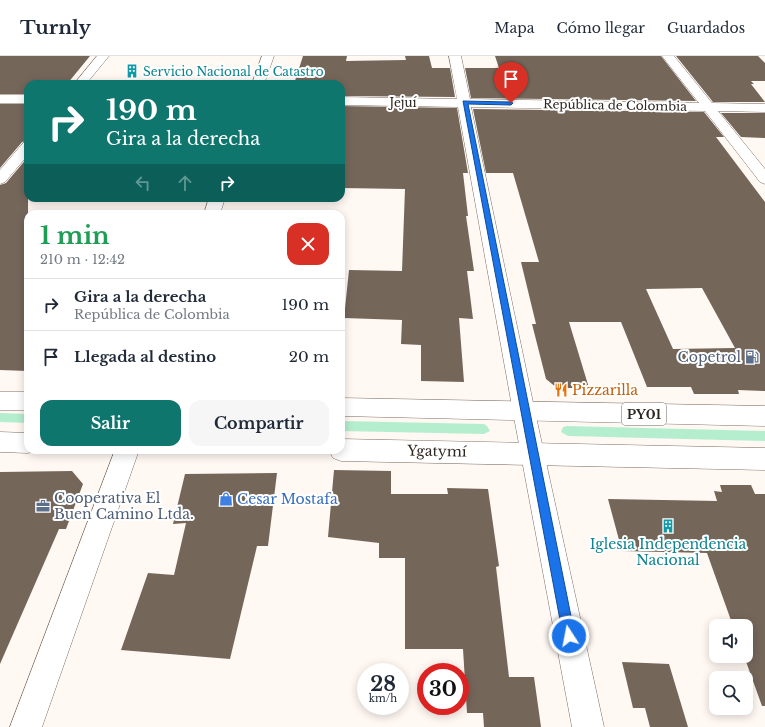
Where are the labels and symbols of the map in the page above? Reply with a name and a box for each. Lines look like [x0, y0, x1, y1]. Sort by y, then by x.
pin [494, 62, 528, 103]
building icon: Servicio Nacional de Catastro [124, 63, 140, 79]
place label: Servicio Nacional de Catastro [143, 64, 324, 79]
street label: Jejuí [387, 95, 417, 110]
street label: República de Colombia [543, 96, 687, 114]
place label: Copetrol [678, 348, 741, 366]
fuel station icon: Copetrol [744, 349, 760, 365]
place label: Pizzarilla [572, 381, 638, 399]
restaurant icon: Pizzarilla [553, 382, 569, 398]
road number: PY01 [622, 403, 666, 425]
street label: Ygatymí [406, 441, 467, 461]
place label: Cooperativa El Buen Camino Ltda. [54, 489, 194, 523]
place label: Cesar Mostafa [237, 490, 338, 508]
shop icon: Cesar Mostafa [218, 491, 234, 507]
office icon: Cooperativa El Buen Camino Ltda. [35, 498, 51, 514]
building icon: Iglesia Independencia Nacional [660, 518, 676, 534]
place label: Iglesia Independencia Nacional [590, 535, 746, 569]
position arrow [548, 615, 590, 657]
speed limit sign: 30 [417, 663, 469, 715]

